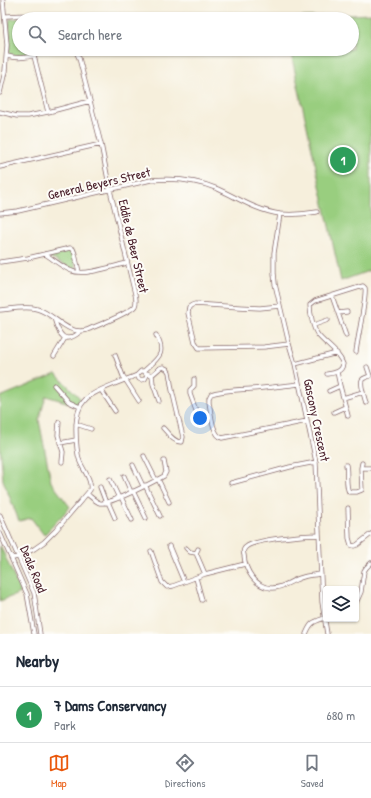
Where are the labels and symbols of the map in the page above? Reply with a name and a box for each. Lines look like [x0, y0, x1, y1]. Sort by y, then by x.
pin: 1 [330, 145, 356, 175]
street label: General Beyers Street [46, 162, 153, 204]
street label: Eddie de Beer Street [114, 197, 154, 295]
street label: Gascony Crescent [299, 377, 335, 463]
your location [190, 408, 210, 428]
street label: Deale Road [16, 543, 52, 595]

